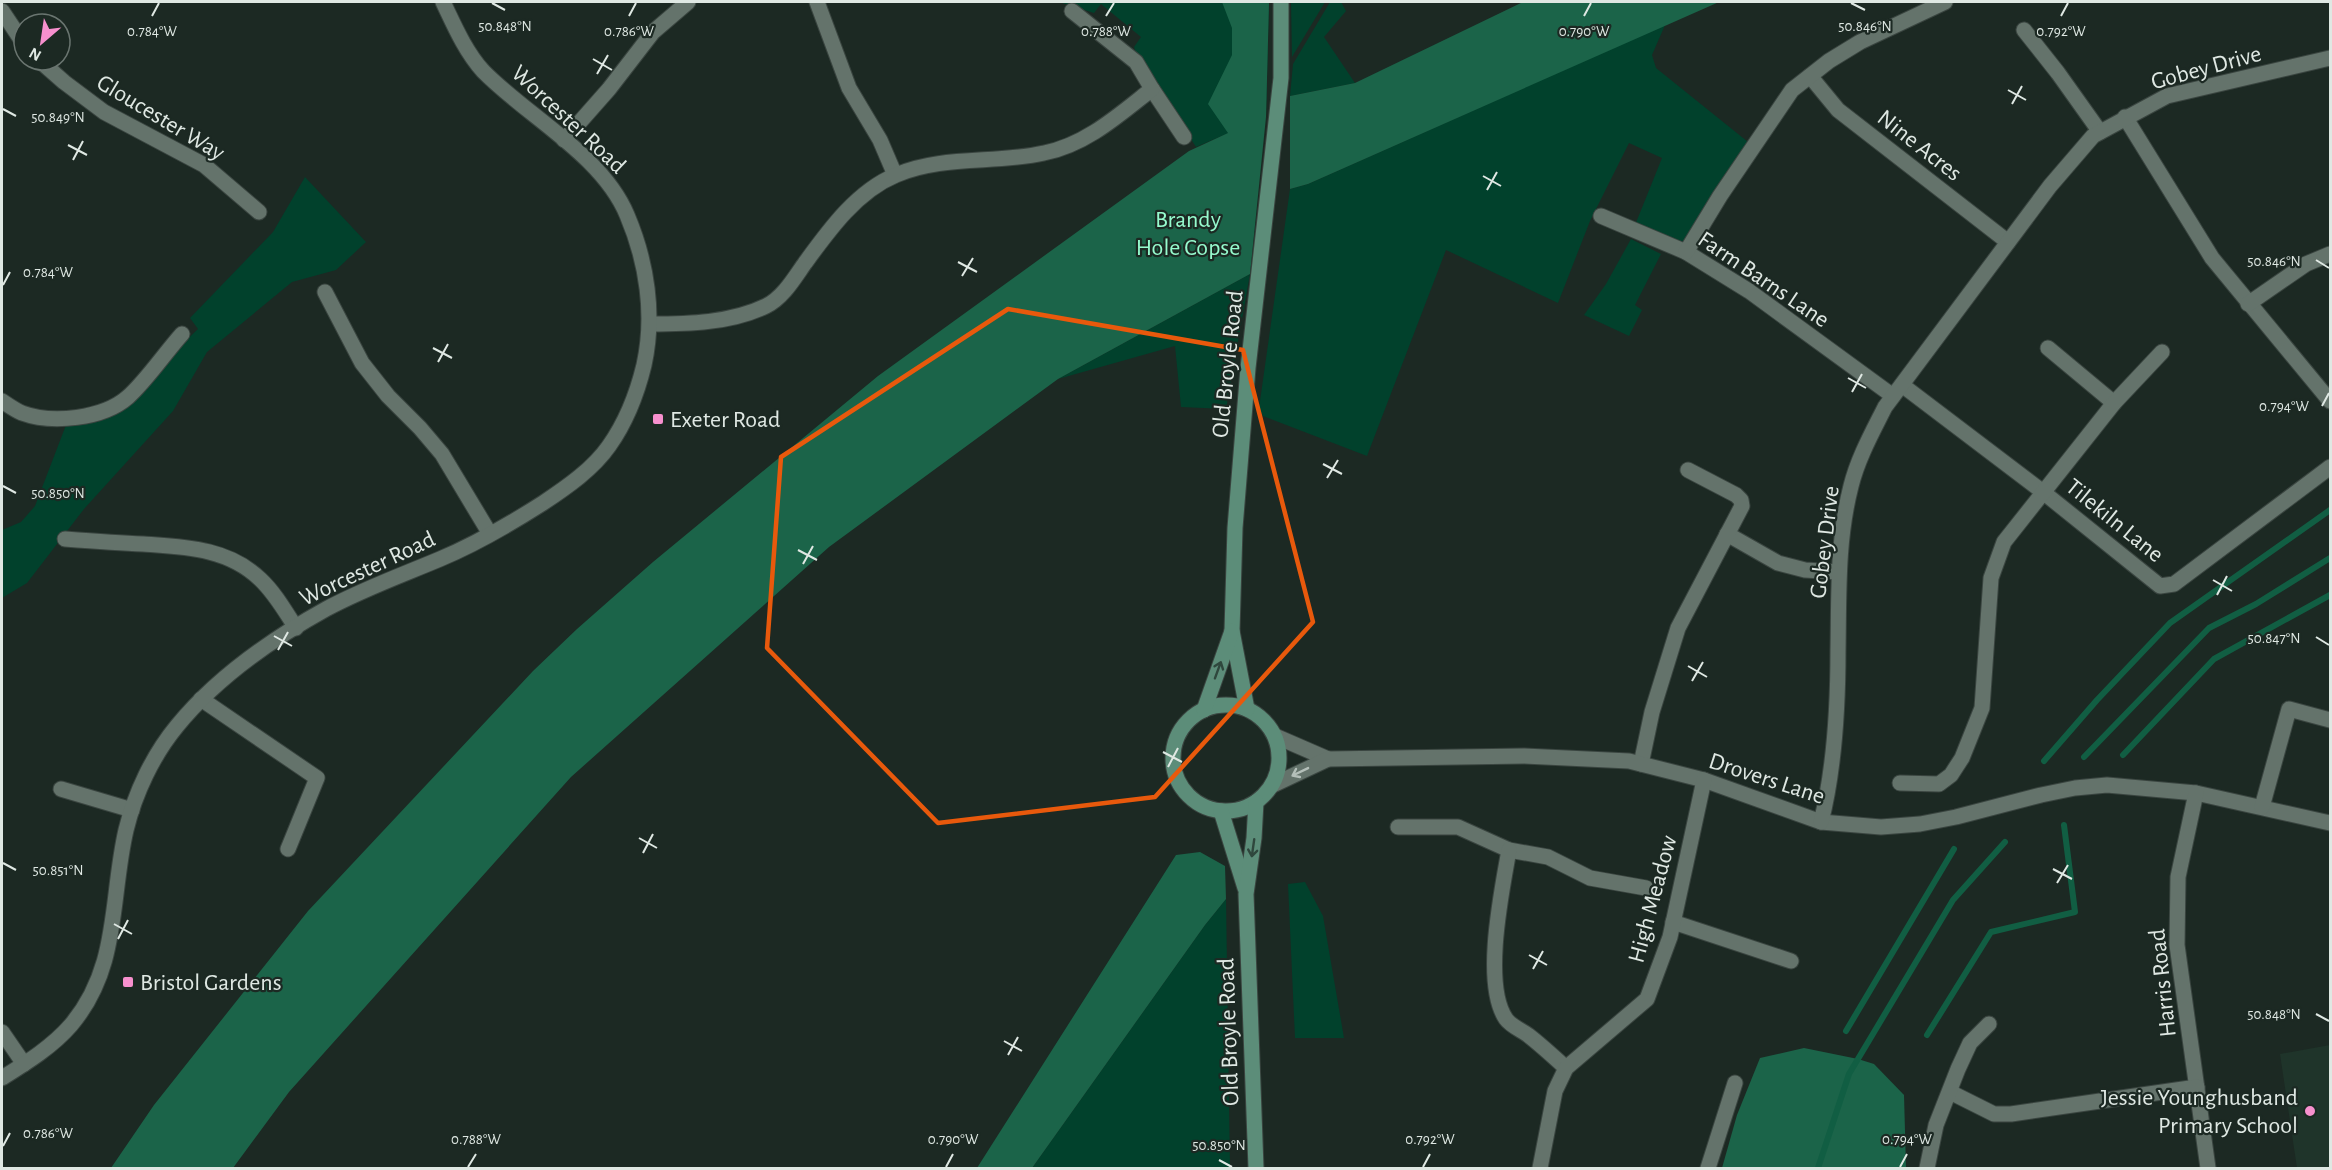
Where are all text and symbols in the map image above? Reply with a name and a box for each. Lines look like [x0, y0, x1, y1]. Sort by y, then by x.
north arrow [12, 12, 72, 72]
text: 50.848°N [478, 19, 532, 34]
text: 50.846°N [1838, 19, 1892, 34]
text: 0.784°W [127, 24, 178, 39]
text: 0.786°W [604, 24, 654, 39]
text: 0.788°W [1081, 24, 1132, 39]
text: 0.790°W [1559, 24, 1610, 39]
text: 0.792°W [2036, 24, 2086, 39]
street label: Gobey Drive [2148, 42, 2264, 94]
text: N [26, 45, 44, 64]
street label: Worcester Road [506, 61, 630, 179]
street label: Gloucester Way [92, 70, 229, 165]
street label: Nine Acres [1873, 106, 1966, 186]
text: 50.849°N [31, 110, 85, 125]
park label: Brandy Hole Copse [1136, 208, 1240, 260]
street label: Farm Barns Lane [1694, 227, 1833, 332]
text: 50.846°N [2247, 254, 2301, 269]
text: 0.784°W [23, 265, 74, 280]
street label: Old Broyle Road [1208, 289, 1248, 439]
text: 0.794°W [2259, 399, 2310, 414]
place label: Exeter Road [670, 408, 781, 432]
marker: Exeter Road [651, 412, 665, 426]
street label: Tilekiln Lane [2061, 474, 2168, 567]
street label: Gobey Drive [1806, 484, 1844, 600]
text: 50.850°N [31, 486, 85, 501]
street label: Worcester Road [296, 527, 439, 611]
text: 50.847°N [2248, 631, 2300, 646]
one-way arrow [1213, 661, 1224, 680]
street label: Drovers Lane [1706, 749, 1828, 809]
one-way arrow [1292, 766, 1310, 778]
street label: High Meadow [1624, 833, 1682, 966]
one-way arrow [1247, 838, 1258, 858]
text: 50.851°N [33, 863, 83, 878]
street label: Harris Road [2145, 928, 2181, 1038]
street label: Old Broyle Road [1214, 957, 1244, 1107]
place label: Bristol Gardens [140, 971, 282, 995]
marker: Bristol Gardens [121, 975, 135, 989]
text: 50.848°N [2247, 1007, 2301, 1022]
place label: Jessie Younghusband Primary School [2101, 1086, 2298, 1138]
marker: Jessie Younghusband Primary School [2303, 1104, 2317, 1118]
text: 0.786°W [23, 1126, 73, 1141]
text: 0.788°W [451, 1132, 502, 1147]
text: 0.790°W [928, 1132, 979, 1147]
text: 0.792°W [1405, 1132, 1455, 1147]
text: 0.794°W [1882, 1132, 1933, 1147]
text: 50.850°N [1192, 1138, 1246, 1153]

